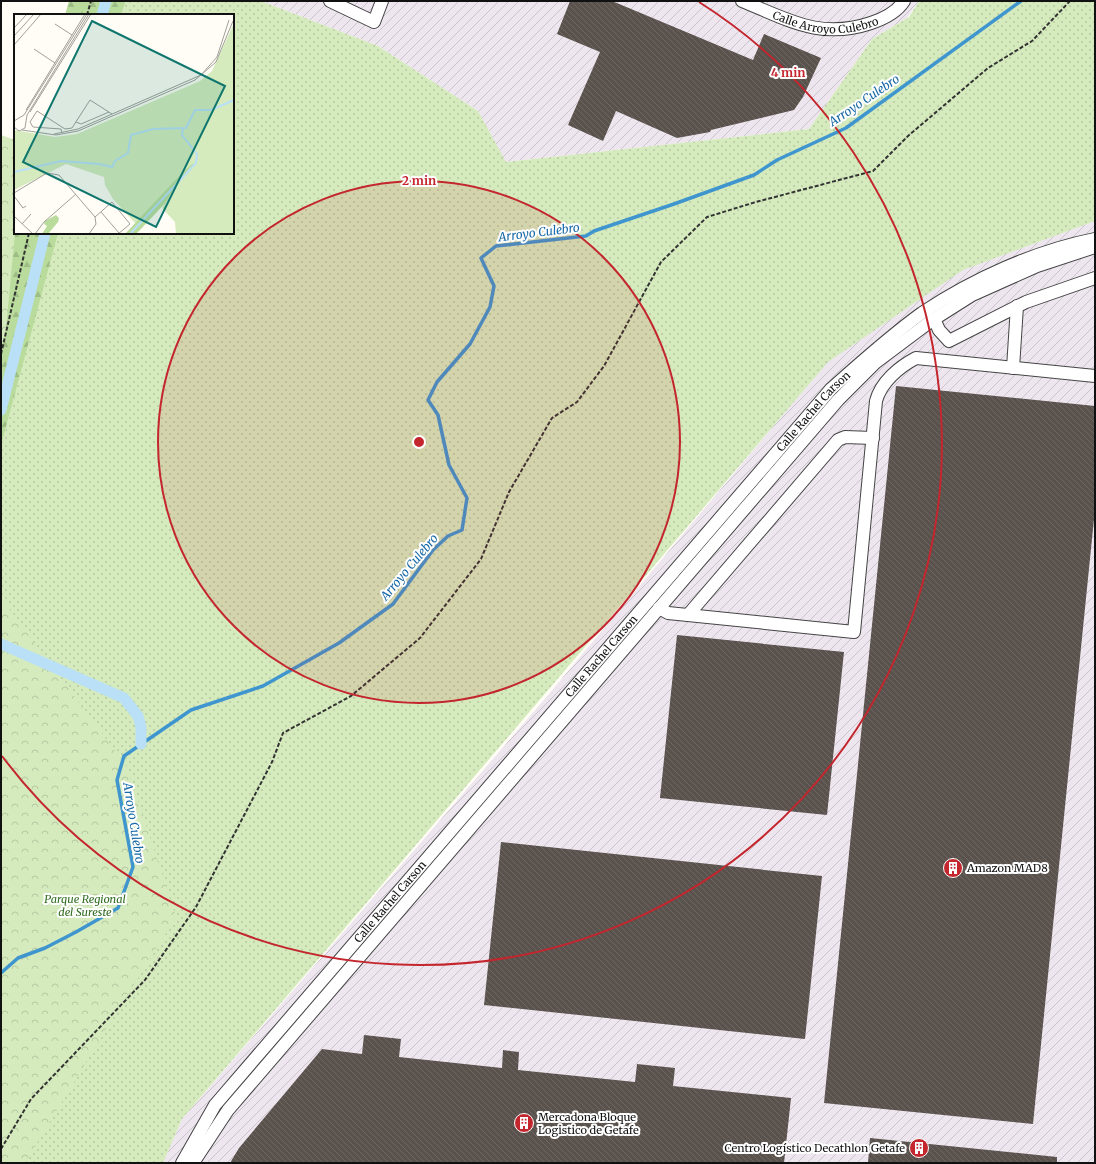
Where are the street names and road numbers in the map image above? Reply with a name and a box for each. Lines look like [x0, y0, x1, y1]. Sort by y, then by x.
street label: Calle Arroyo Culebro [771, 8, 881, 36]
street label: Calle Rachel Carson [773, 368, 854, 454]
street label: Calle Rachel Carson [562, 612, 641, 700]
street label: Calle Rachel Carson [351, 857, 430, 945]

